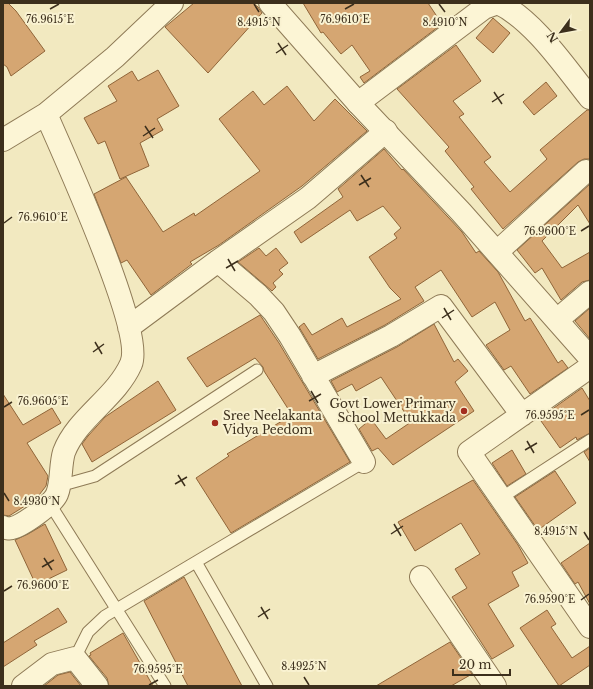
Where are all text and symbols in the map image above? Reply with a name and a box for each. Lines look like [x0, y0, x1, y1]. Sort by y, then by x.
north arrow [541, 12, 581, 52]
text: 76.9615°E [26, 13, 74, 26]
text: 76.9610°E [320, 13, 370, 26]
text: 8.4915°N [237, 16, 281, 29]
text: 8.4910°N [422, 16, 468, 29]
text: N [543, 29, 561, 45]
text: 76.9610°E [18, 211, 68, 224]
text: 76.9600°E [524, 225, 576, 238]
text: 76.9605°E [18, 395, 68, 408]
place label: Govt Lower Primary School Mettukkada [330, 396, 456, 425]
marker: Govt Lower Primary School Mettukkada [459, 406, 469, 416]
place label: Sree Neelakanta Vidya Peedom [222, 408, 322, 437]
text: 76.9595°E [525, 409, 575, 422]
marker: Sree Neelakanta Vidya Peedom [210, 418, 220, 428]
text: 8.4930°N [14, 495, 60, 508]
text: 8.4915°N [534, 525, 578, 538]
text: 76.9600°E [17, 579, 69, 592]
text: 76.9590°E [525, 593, 575, 606]
scale bar [453, 651, 510, 677]
text: 20 m [459, 657, 491, 672]
text: 8.4925°N [281, 660, 327, 673]
text: 76.9595°E [133, 663, 183, 676]

